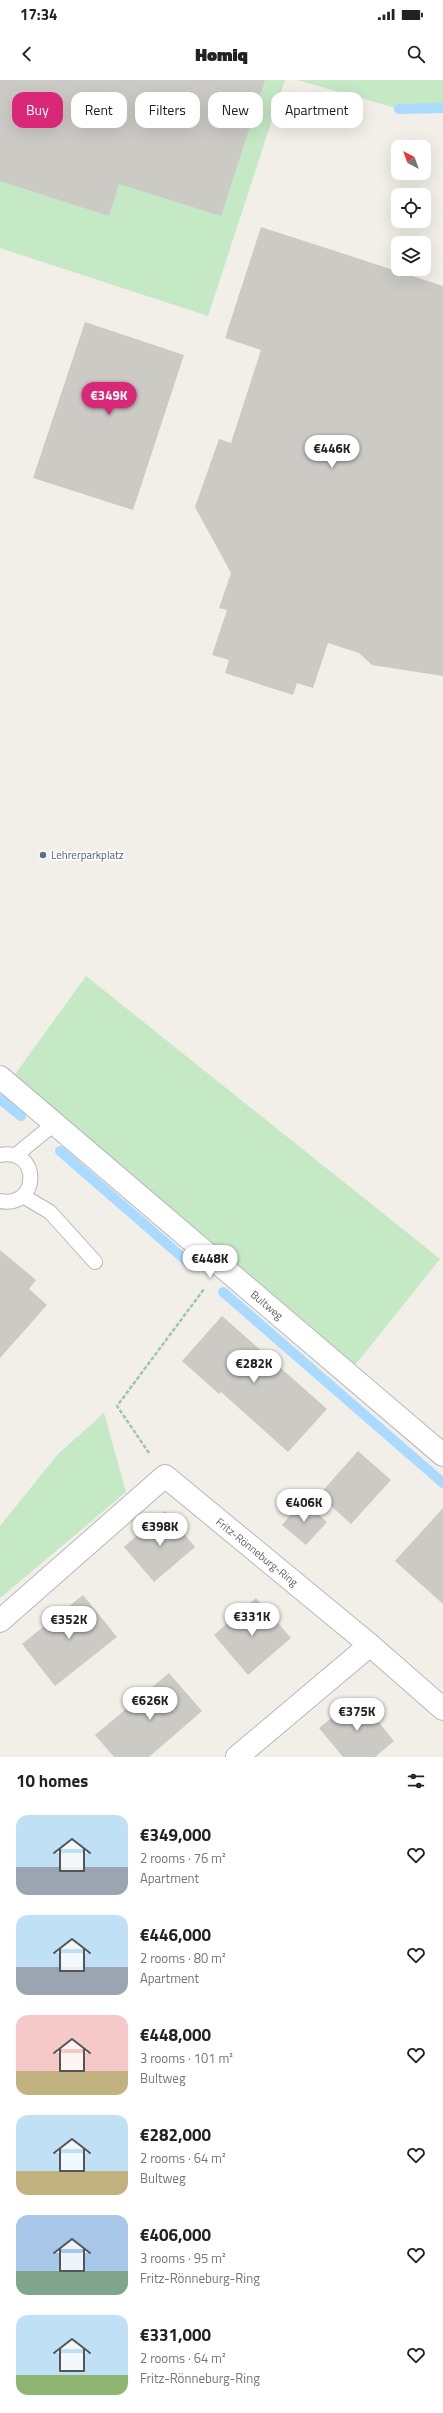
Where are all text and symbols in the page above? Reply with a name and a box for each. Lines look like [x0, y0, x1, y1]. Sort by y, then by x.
text: 17:34 [20, 3, 57, 26]
text: Homiq [195, 41, 248, 68]
icon: back [16, 43, 38, 65]
icon: search [405, 43, 427, 65]
chip: Buy [12, 92, 63, 128]
chip: Rent [71, 92, 127, 128]
chip: Filters [135, 92, 200, 128]
chip: New [208, 92, 263, 128]
chip: Apartment [271, 92, 363, 128]
north arrow [391, 140, 431, 180]
map controls [391, 140, 431, 276]
button: locate [391, 188, 431, 228]
button: layers [391, 236, 431, 276]
pin: €349K [81, 382, 137, 416]
text: €349K [91, 385, 127, 405]
pin: €446K [304, 435, 360, 469]
text: €446K [314, 438, 350, 458]
place label: Lehrerparkplatz [51, 847, 124, 863]
marker: Lehrerparkplatz [38, 850, 48, 860]
pin: €448K [182, 1245, 238, 1279]
text: €448K [192, 1248, 228, 1268]
street label: Bultweg [247, 1286, 287, 1324]
pin: €282K [226, 1350, 282, 1384]
text: €282K [236, 1353, 272, 1373]
pin: €406K [276, 1489, 332, 1523]
text: €406K [286, 1492, 322, 1512]
pin: €398K [132, 1513, 188, 1547]
street label: Fritz-Rönneburg-Ring [213, 1514, 302, 1590]
text: €398K [142, 1516, 178, 1536]
pin: €331K [224, 1603, 280, 1637]
pin: €352K [41, 1606, 97, 1640]
text: €331K [234, 1606, 270, 1626]
text: €352K [51, 1609, 87, 1629]
pin: €626K [122, 1687, 178, 1721]
text: €626K [132, 1690, 168, 1710]
pin: €375K [329, 1698, 385, 1732]
text: €375K [339, 1701, 375, 1721]
text: 10 homes [16, 1768, 88, 1794]
icon: filters [405, 1770, 427, 1792]
text: €349,000 [140, 1822, 211, 1848]
icon: home [48, 1831, 96, 1879]
icon: heart [405, 1844, 427, 1866]
text: 2 rooms · 76 m² [140, 1848, 226, 1868]
text: Apartment [140, 1868, 199, 1888]
text: €446,000 [140, 1922, 211, 1948]
icon: home [48, 1931, 96, 1979]
icon: heart [405, 1944, 427, 1966]
text: 2 rooms · 80 m² [140, 1948, 226, 1968]
text: Apartment [140, 1968, 199, 1988]
text: €448,000 [140, 2022, 211, 2048]
icon: home [48, 2031, 96, 2079]
icon: heart [405, 2044, 427, 2066]
text: 3 rooms · 101 m² [140, 2048, 233, 2068]
text: Bultweg [140, 2068, 186, 2088]
text: €282,000 [140, 2122, 211, 2148]
icon: home [48, 2131, 96, 2179]
icon: heart [405, 2144, 427, 2166]
text: 2 rooms · 64 m² [140, 2148, 226, 2168]
text: Bultweg [140, 2168, 186, 2188]
text: €406,000 [140, 2222, 211, 2248]
icon: home [48, 2231, 96, 2279]
icon: heart [405, 2244, 427, 2266]
text: 3 rooms · 95 m² [140, 2248, 226, 2268]
text: Fritz-Rönneburg-Ring [140, 2268, 260, 2288]
text: €331,000 [140, 2322, 211, 2348]
icon: home [48, 2331, 96, 2379]
icon: heart [405, 2344, 427, 2366]
text: 2 rooms · 64 m² [140, 2348, 226, 2368]
text: Fritz-Rönneburg-Ring [140, 2368, 260, 2388]

